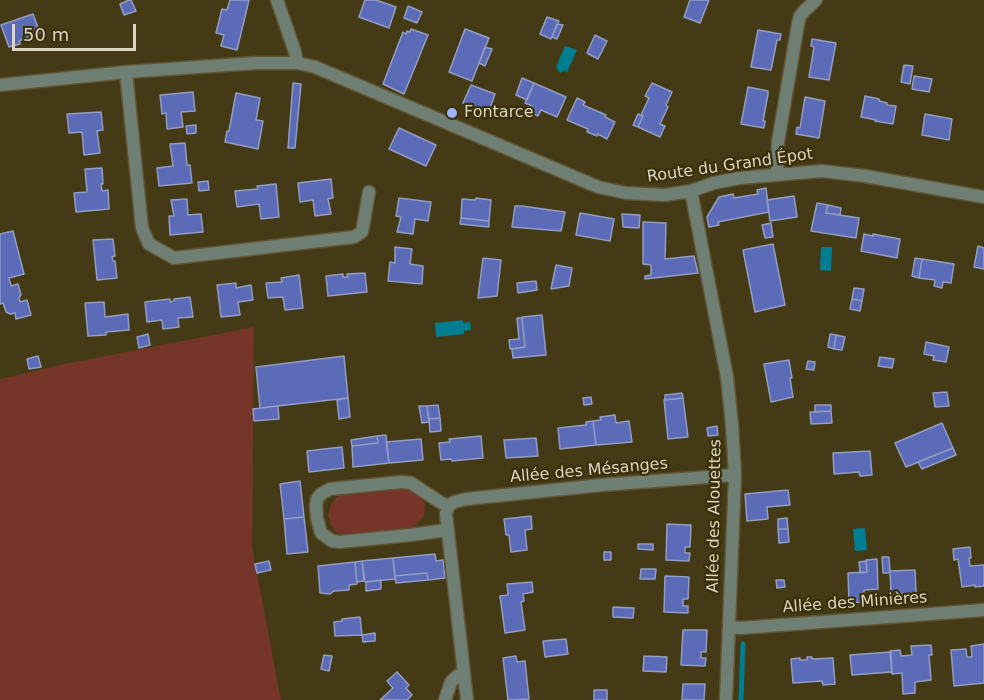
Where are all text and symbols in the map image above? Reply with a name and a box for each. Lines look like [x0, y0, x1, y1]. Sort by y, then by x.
scale bar [15, 12, 140, 50]
text: 50 m [23, 24, 69, 45]
place label: Fontarce [464, 103, 534, 123]
marker: Fontarce [445, 106, 459, 120]
street label: Route du Grand Épot [646, 145, 814, 187]
street label: Allée des Alouettes [704, 439, 726, 593]
street label: Allée des Mésanges [509, 455, 669, 487]
street label: Allée des Minières [782, 588, 928, 618]

